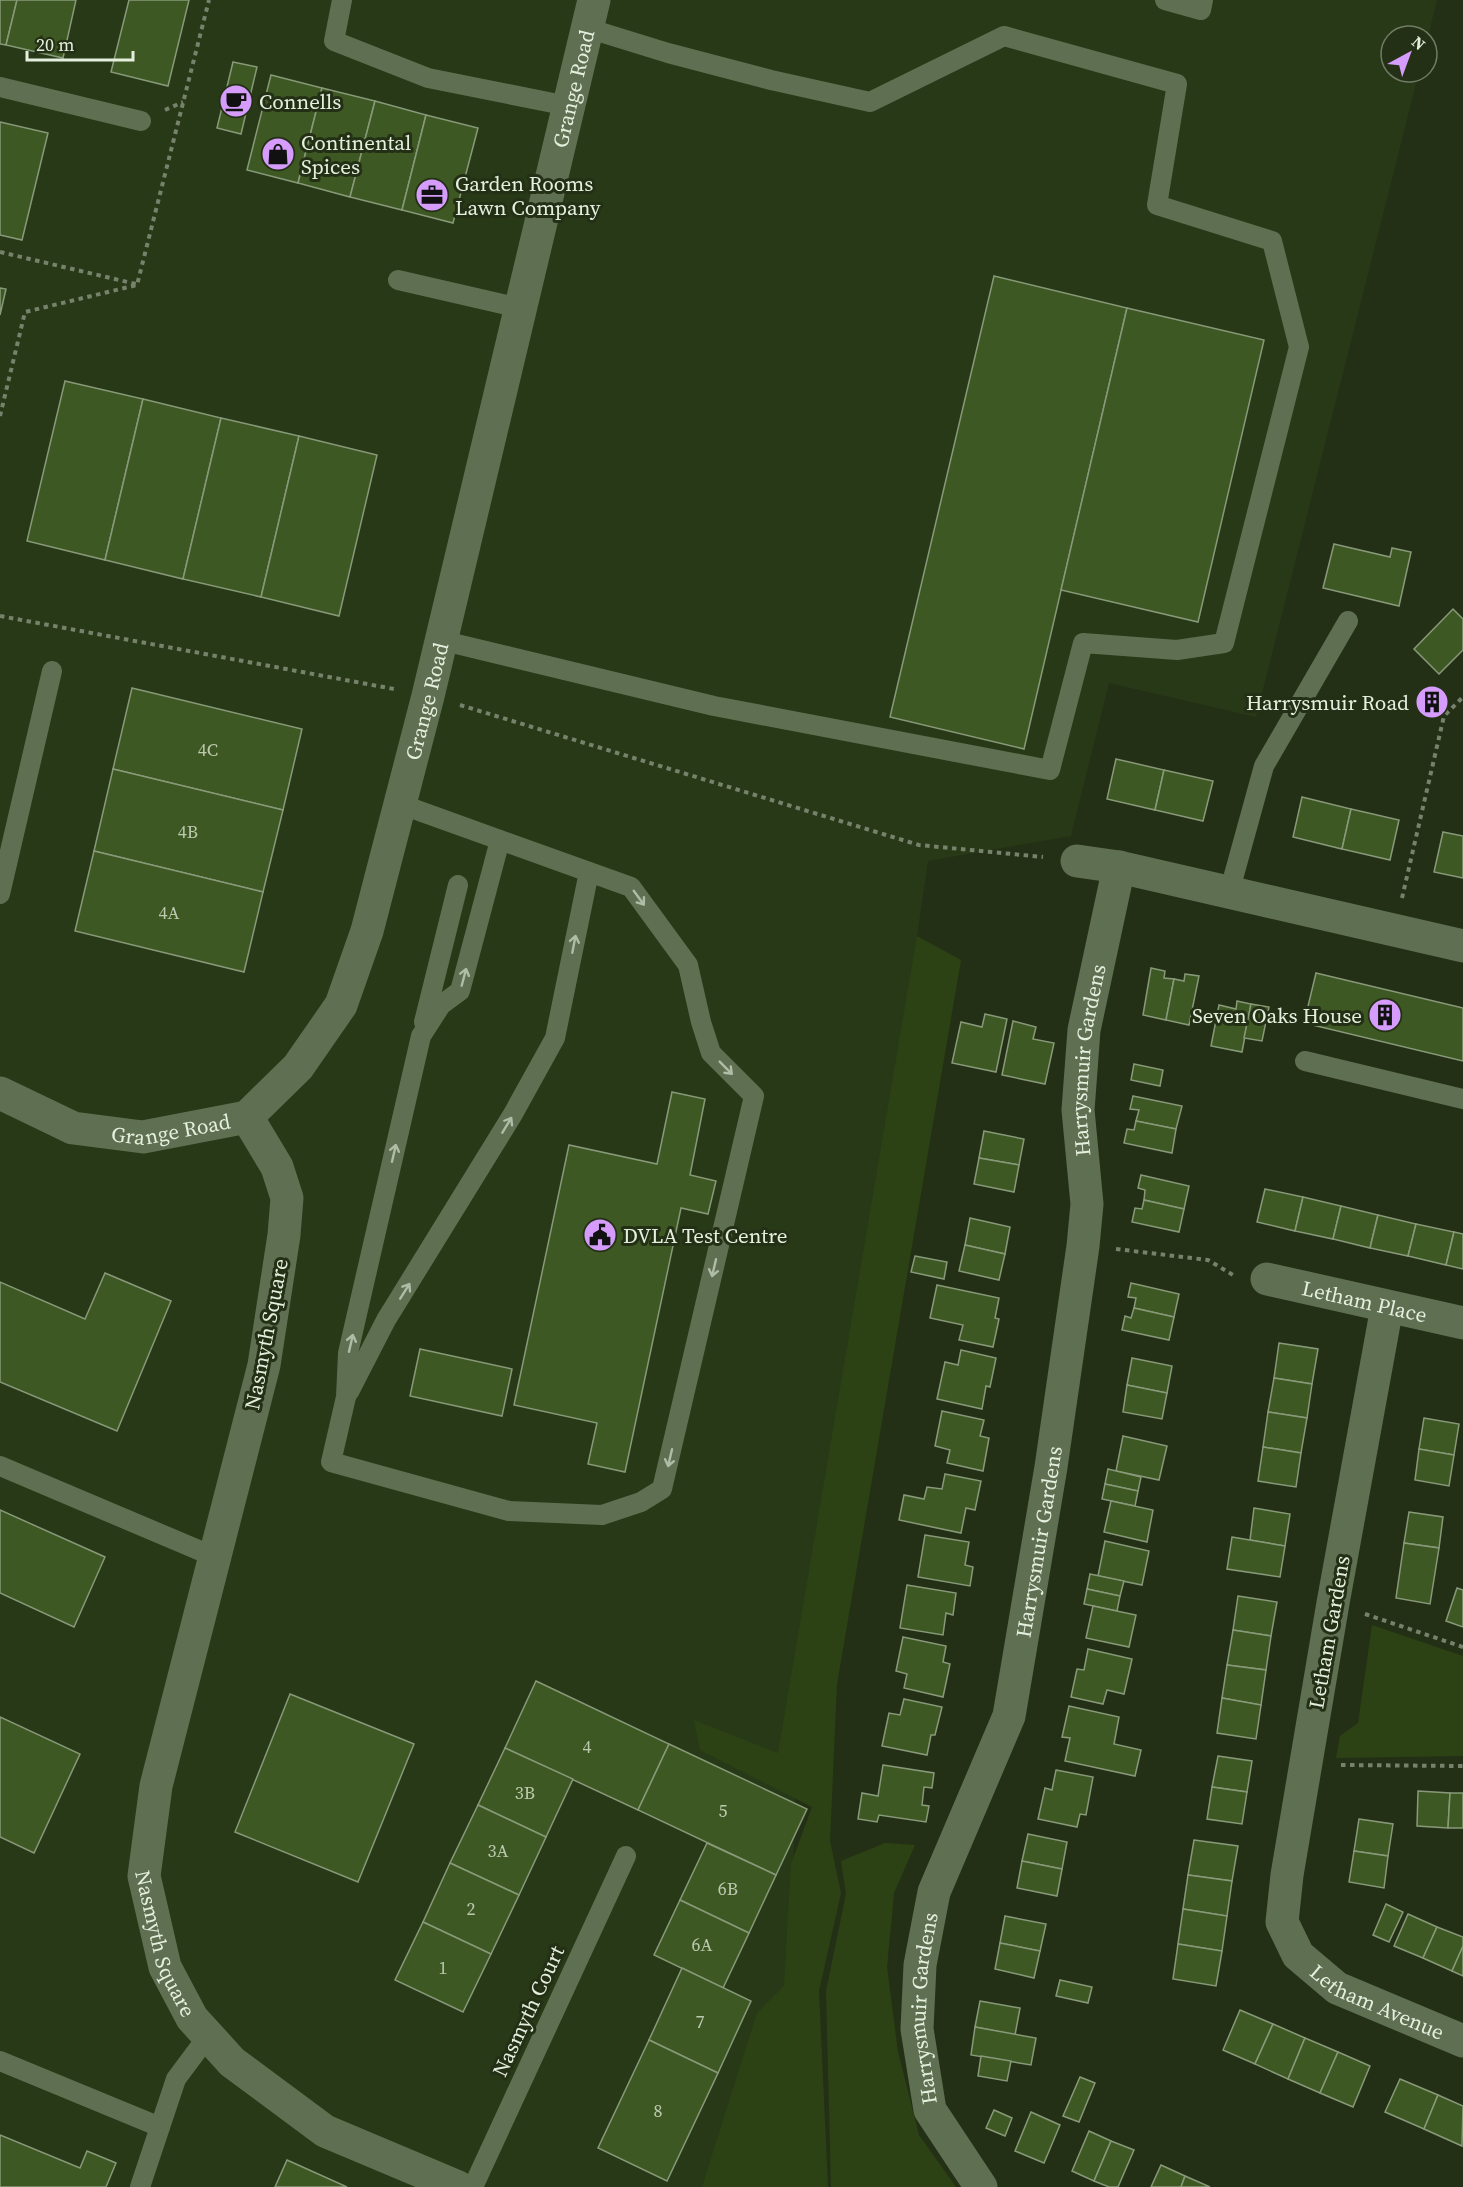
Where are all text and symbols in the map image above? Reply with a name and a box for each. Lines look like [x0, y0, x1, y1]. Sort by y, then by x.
scale bar [27, 24, 134, 62]
north arrow [1379, 24, 1439, 84]
street label: Grange Road [545, 27, 601, 150]
text: N [1407, 31, 1431, 55]
text: 20 m [36, 32, 74, 57]
cafe icon: Connells [218, 83, 254, 119]
place label: Connells [259, 87, 341, 116]
place label: Continental Spices [301, 128, 411, 181]
shop icon: Continental Spices [260, 136, 296, 172]
place label: Garden Rooms Lawn Company [455, 169, 601, 222]
office icon: Garden Rooms Lawn Company [414, 177, 450, 213]
street label: Grange Road [397, 639, 455, 763]
building icon: Harrysmuir Road [1414, 684, 1450, 720]
place label: Harrysmuir Road [1246, 688, 1409, 717]
house number: 4C [198, 737, 218, 762]
house number: 4B [178, 819, 198, 844]
one-way arrow [633, 889, 645, 905]
house number: 4A [159, 900, 180, 925]
one-way arrow [569, 935, 580, 954]
street label: Harrysmuir Gardens [1063, 961, 1112, 1158]
one-way arrow [458, 967, 470, 986]
building icon: Seven Oaks House [1367, 997, 1403, 1033]
place label: Seven Oaks House [1192, 1001, 1362, 1030]
one-way arrow [719, 1060, 733, 1075]
street label: Grange Road [110, 1106, 233, 1152]
one-way arrow [501, 1117, 513, 1134]
one-way arrow [389, 1143, 400, 1163]
public building icon: DVLA Test Centre [582, 1217, 618, 1253]
place label: DVLA Test Centre [623, 1221, 788, 1250]
street label: Nasmyth Square [237, 1256, 295, 1412]
one-way arrow [707, 1258, 719, 1277]
street label: Letham Place [1299, 1273, 1430, 1329]
one-way arrow [399, 1283, 411, 1300]
one-way arrow [345, 1334, 357, 1353]
street label: Harrysmuir Gardens [1008, 1444, 1068, 1639]
one-way arrow [663, 1448, 675, 1467]
street label: Letham Gardens [1301, 1553, 1357, 1711]
house number: 4 [583, 1734, 592, 1759]
house number: 3B [515, 1780, 535, 1805]
house number: 5 [719, 1798, 728, 1823]
house number: 3A [488, 1838, 509, 1863]
street label: Nasmyth Square [129, 1867, 203, 2022]
house number: 6B [718, 1876, 738, 1901]
house number: 2 [467, 1896, 476, 1921]
street label: Harrysmuir Gardens [902, 1910, 944, 2107]
house number: 6A [692, 1932, 713, 1957]
street label: Nasmyth Court [485, 1941, 571, 2081]
house number: 1 [439, 1955, 448, 1980]
street label: Letham Avenue [1304, 1957, 1449, 2046]
house number: 7 [696, 2009, 705, 2034]
house number: 8 [654, 2098, 663, 2123]

